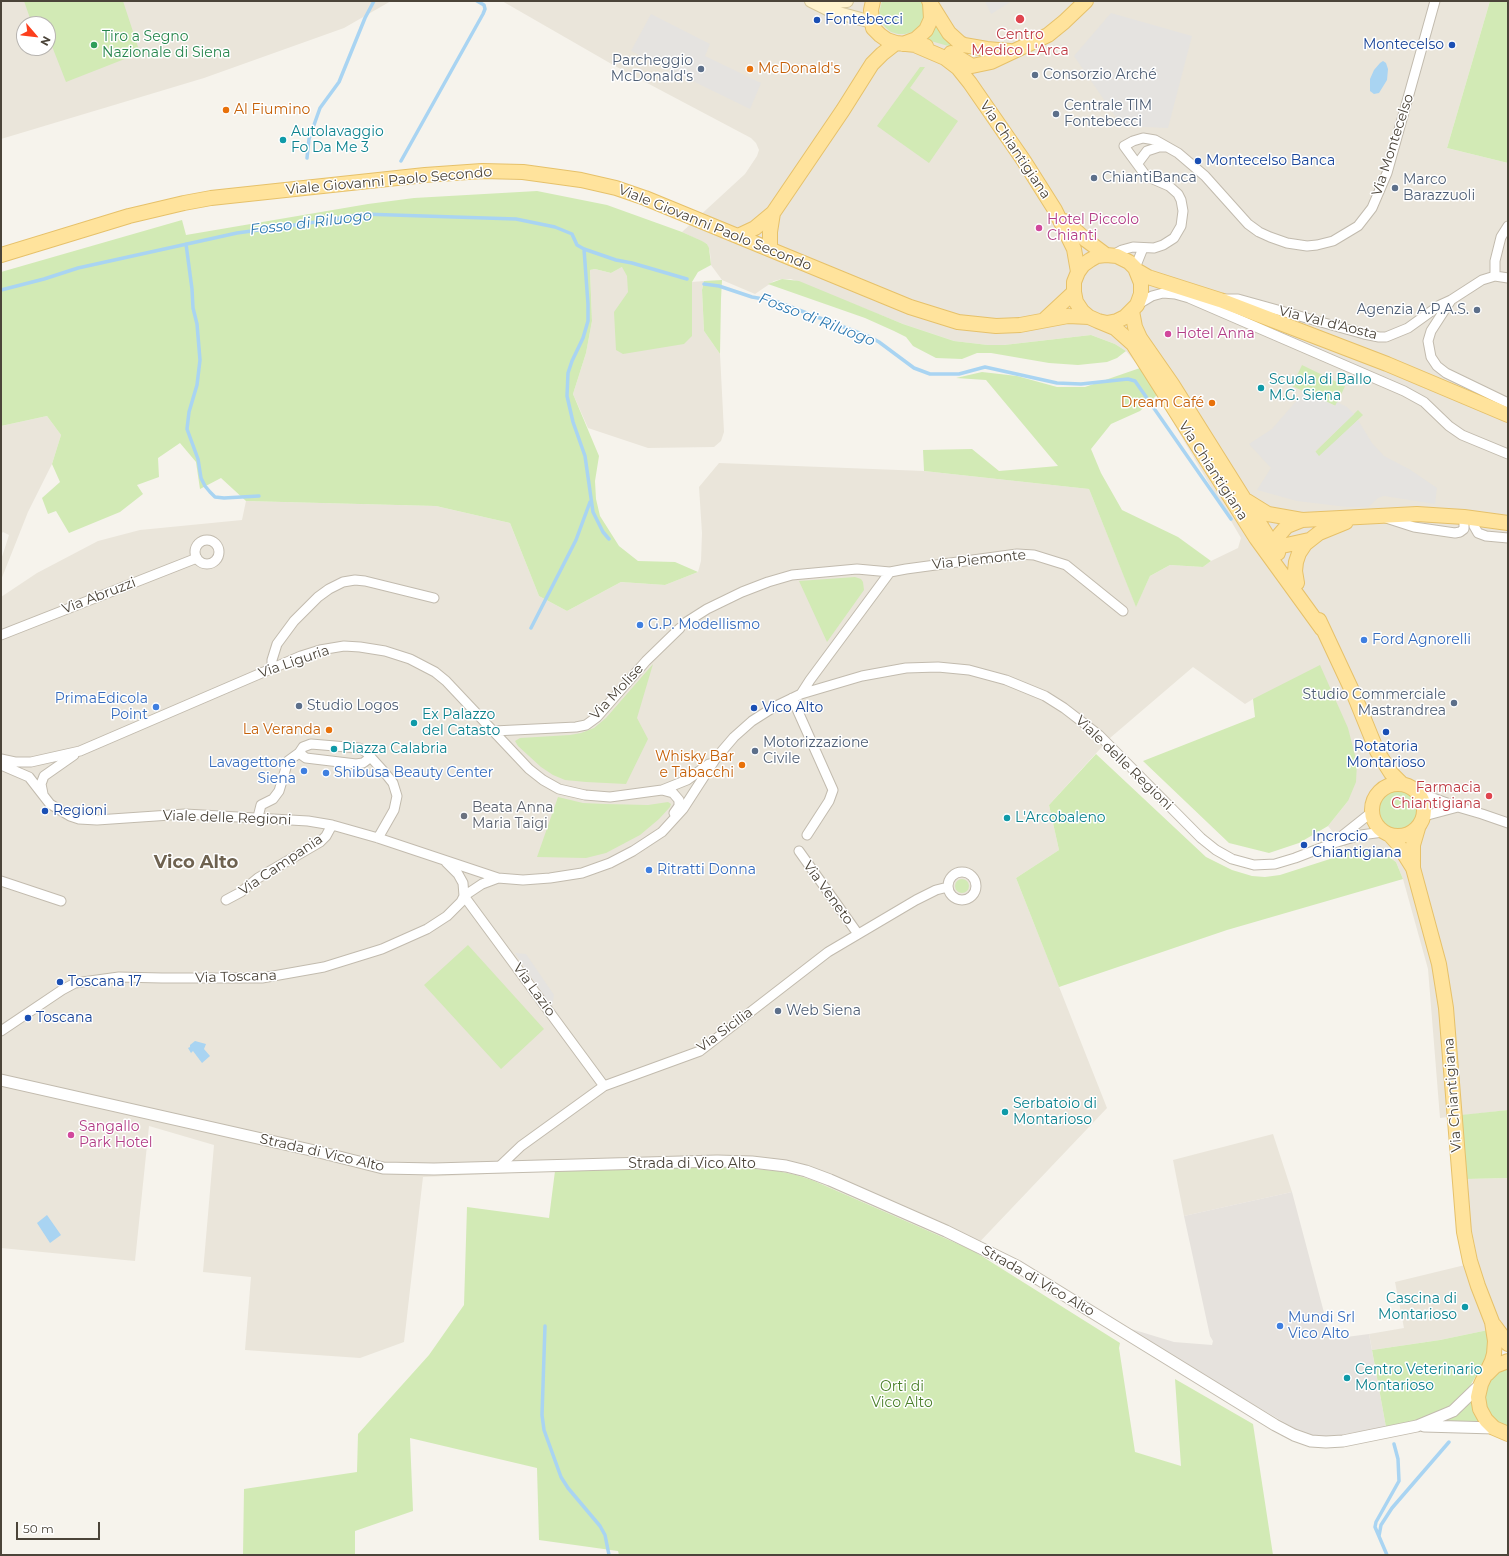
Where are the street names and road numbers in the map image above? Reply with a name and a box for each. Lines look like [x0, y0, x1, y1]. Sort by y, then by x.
street label: Via Montecelso [1369, 92, 1417, 198]
street label: Via Chiantigiana [976, 98, 1054, 202]
street label: Viale Giovanni Paolo Secondo [285, 164, 493, 198]
street label: Viale Giovanni Paolo Secondo [616, 181, 814, 275]
street label: Via Val d'Aosta [1277, 303, 1379, 343]
street label: Via Chiantigiana [1175, 418, 1251, 524]
street label: Via Piemonte [931, 547, 1027, 573]
street label: Via Abruzzi [60, 574, 138, 618]
street label: Via Liguria [256, 642, 332, 682]
street label: Via Molise [587, 661, 647, 723]
street label: Viale delle Regioni [1072, 712, 1176, 814]
street label: Viale delle Regioni [162, 807, 292, 829]
street label: Via Campania [236, 831, 326, 899]
street label: Via Veneto [799, 858, 857, 928]
street label: Via Lazio [509, 960, 559, 1020]
street label: Via Toscana [195, 967, 277, 987]
street label: Via Sicilia [694, 1004, 756, 1056]
street label: Via Chiantigiana [1441, 1037, 1465, 1153]
street label: Strada di Vico Alto [258, 1130, 386, 1176]
street label: Strada di Vico Alto [628, 1156, 756, 1172]
street label: Strada di Vico Alto [979, 1242, 1097, 1320]

